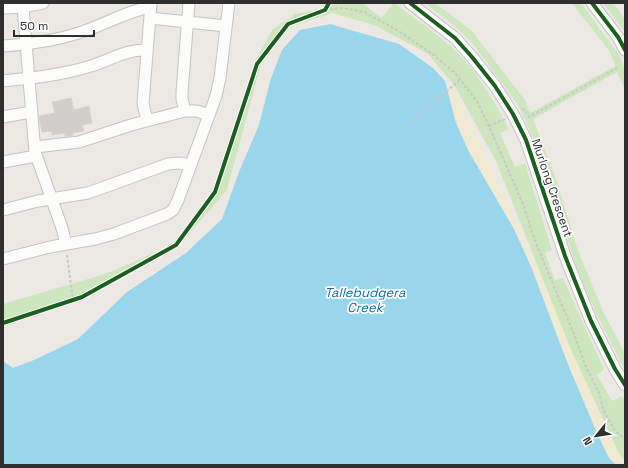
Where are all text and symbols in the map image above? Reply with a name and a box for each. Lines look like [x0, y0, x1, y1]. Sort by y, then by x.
scale bar [14, 12, 94, 38]
text: 50 m [20, 18, 48, 34]
street label: Murlong Crescent [528, 137, 576, 239]
water label: Tallebudgera Creek [325, 284, 406, 316]
north arrow [576, 416, 616, 456]
text: N [579, 434, 595, 448]

